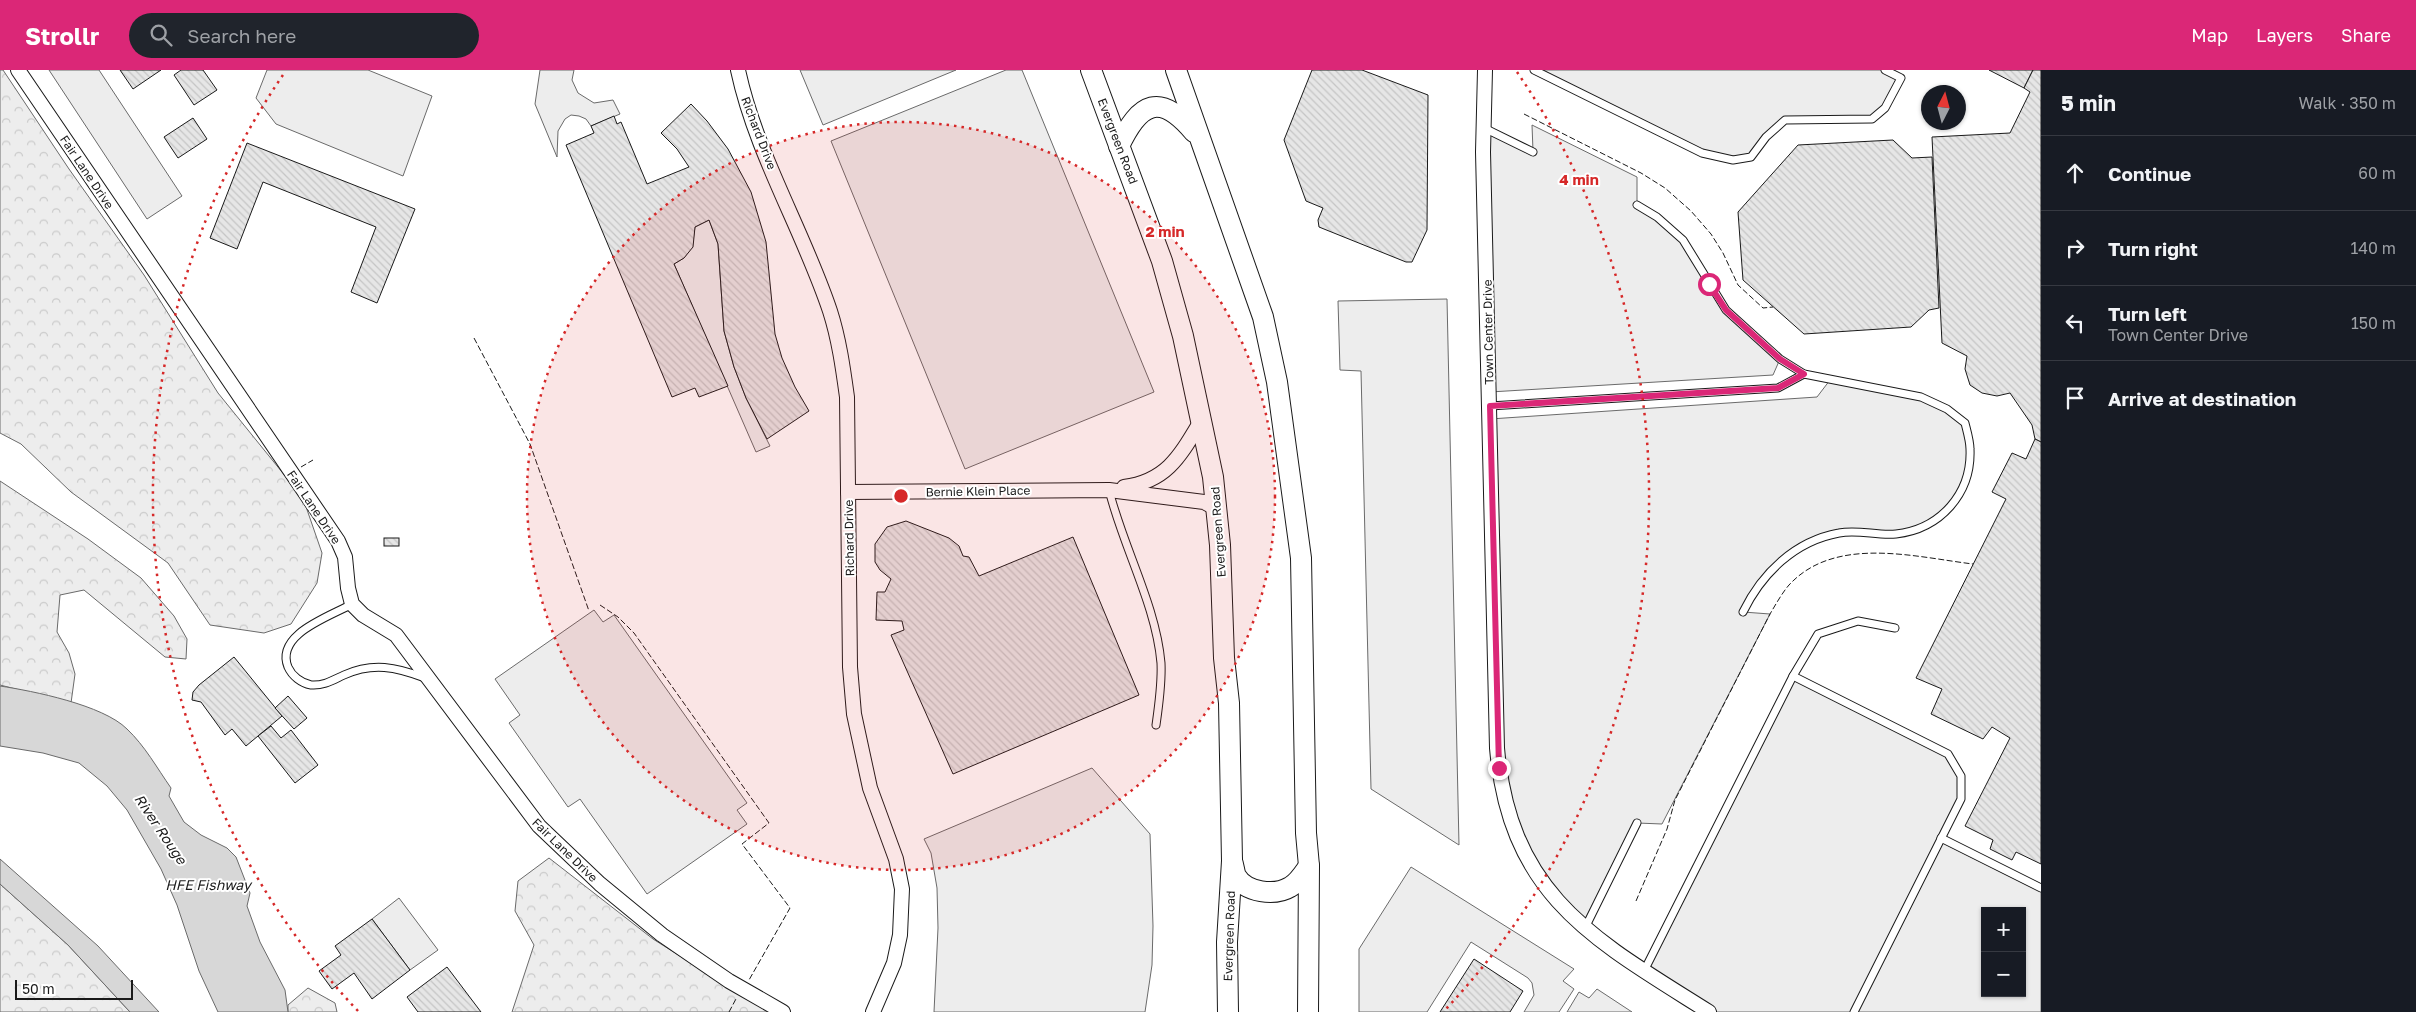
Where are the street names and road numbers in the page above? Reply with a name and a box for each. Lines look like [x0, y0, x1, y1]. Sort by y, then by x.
street label: Richard Drive [738, 94, 780, 172]
street label: Evergreen Road [1095, 96, 1141, 186]
street label: Fair Lane Drive [57, 132, 117, 212]
street label: Town Center Drive [1480, 279, 1496, 385]
street label: Fair Lane Drive [284, 467, 344, 547]
street label: Bernie Klein Place [926, 483, 1030, 499]
street label: Evergreen Road [1207, 486, 1229, 578]
street label: Richard Drive [841, 499, 857, 577]
street label: Fair Lane Drive [529, 815, 601, 885]
street label: Evergreen Road [1220, 890, 1238, 982]

